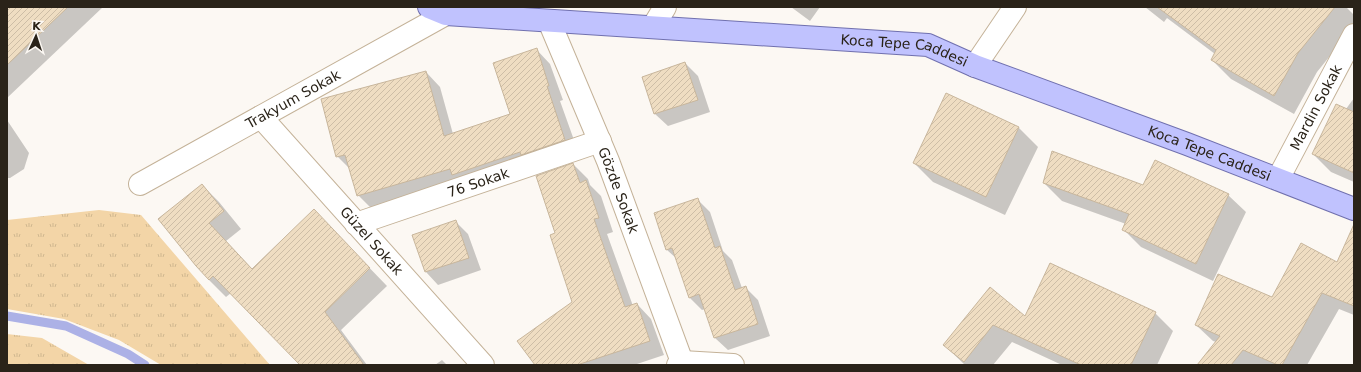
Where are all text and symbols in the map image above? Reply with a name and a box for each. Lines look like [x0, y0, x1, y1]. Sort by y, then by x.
north arrow [16, 16, 56, 56]
text: K [32, 20, 42, 33]
street label: Koca Tepe Caddesi [840, 31, 970, 70]
street label: Mardin Sokak [1287, 61, 1345, 153]
street label: Trakyum Sokak [242, 66, 344, 132]
street label: Koca Tepe Caddesi [1146, 122, 1273, 184]
street label: Gözde Sokak [595, 145, 642, 236]
street label: 76 Sokak [445, 164, 512, 200]
street label: Güzel Sokak [337, 203, 407, 279]

